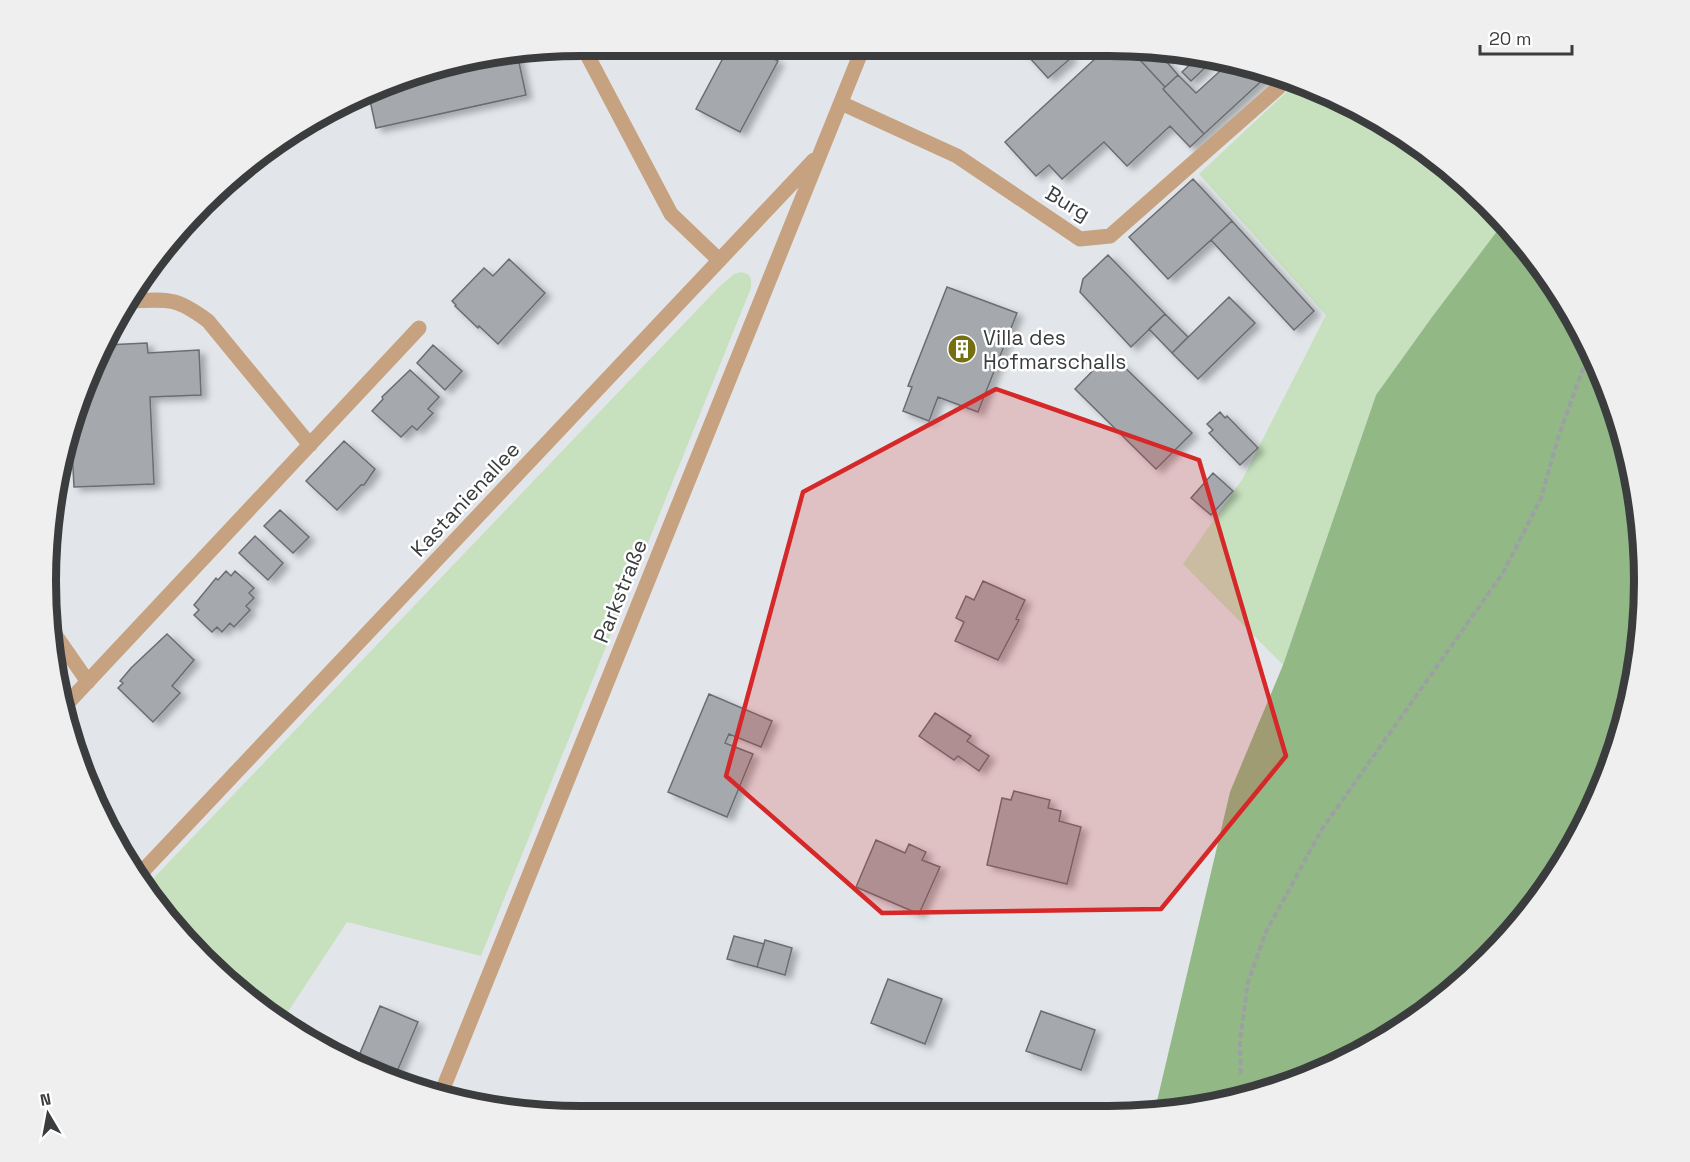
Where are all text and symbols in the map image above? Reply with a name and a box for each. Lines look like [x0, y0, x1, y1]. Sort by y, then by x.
scale bar [1480, 18, 1572, 56]
text: 20 m [1489, 27, 1532, 50]
street label: Burg [1041, 179, 1095, 227]
place label: Villa des Hofmarschalls [983, 324, 1126, 375]
building icon: Villa des Hofmarschalls [946, 333, 978, 365]
street label: Kastanienallee [405, 436, 525, 562]
street label: Parkstraße [587, 535, 653, 647]
north arrow [18, 1084, 78, 1144]
text: N [38, 1088, 53, 1111]

